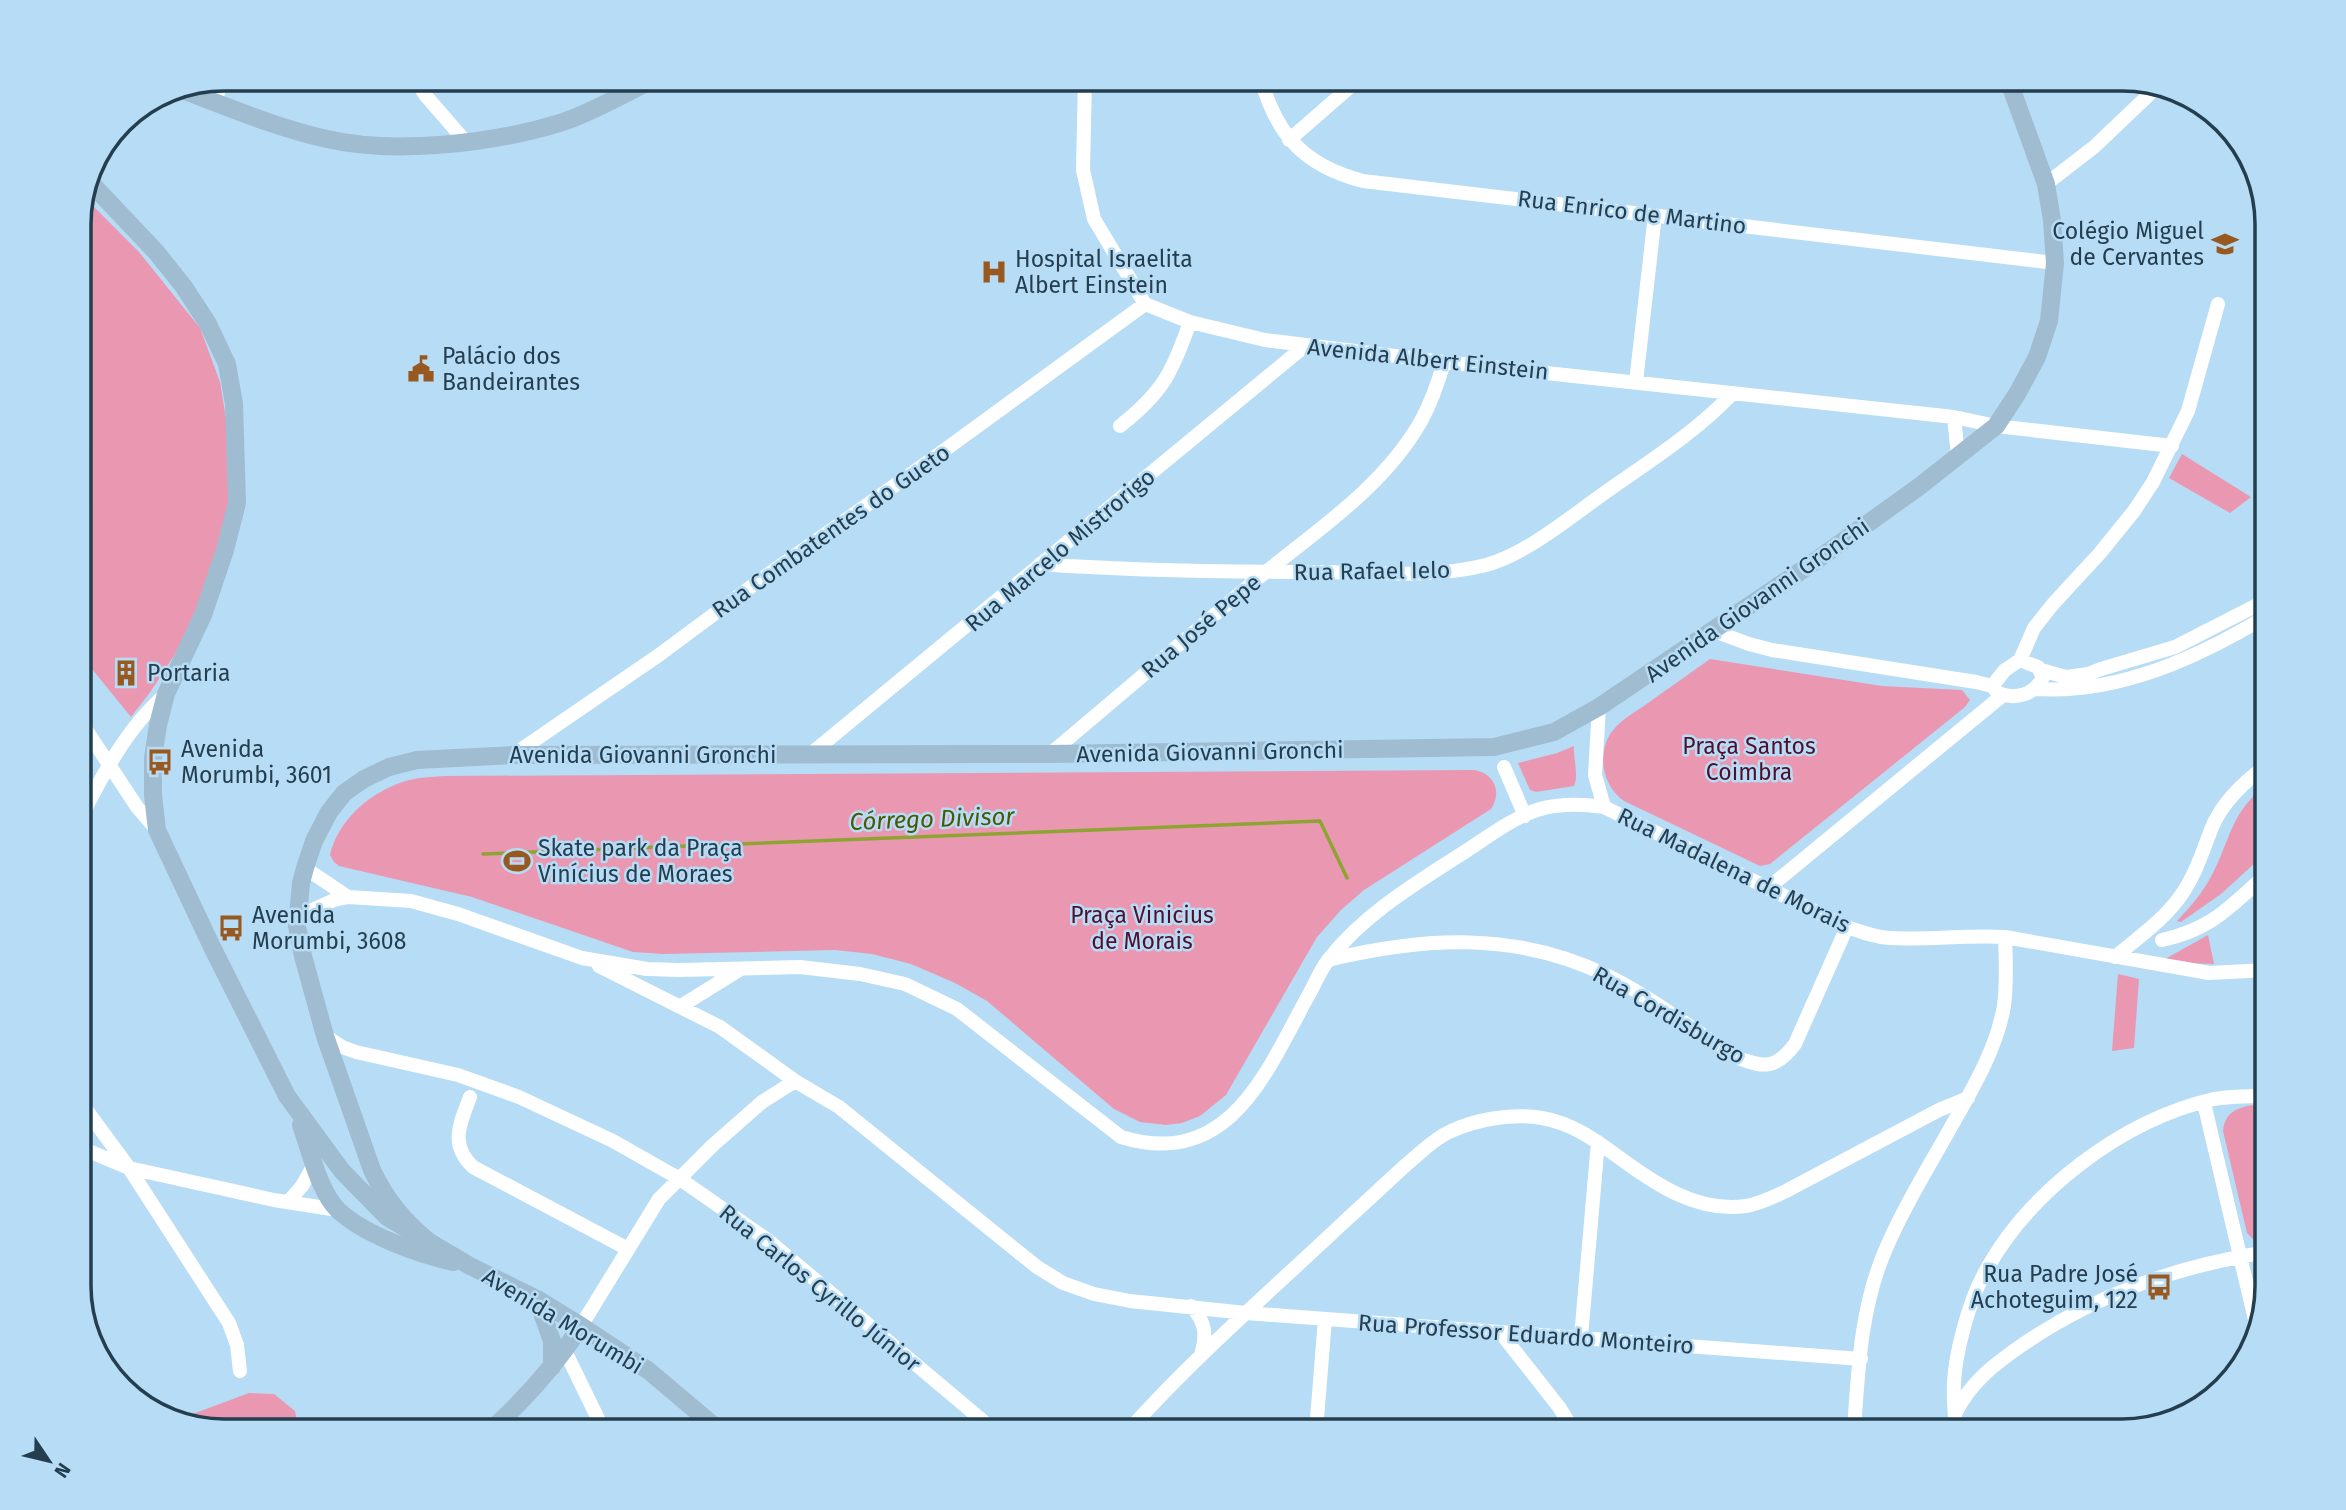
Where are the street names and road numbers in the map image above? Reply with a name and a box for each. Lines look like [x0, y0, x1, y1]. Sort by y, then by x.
street label: Rua Enrico de Martino [1516, 184, 1748, 240]
street label: Avenida Albert Einstein [1306, 332, 1550, 386]
street label: Rua Combatentes do Gueto [707, 438, 955, 624]
street label: Rua Marcelo Mistrorigo [959, 462, 1161, 638]
street label: Avenida Giovanni Gronchi [1640, 512, 1874, 688]
street label: Rua Rafael Ielo [1293, 556, 1451, 586]
street label: Rua José Pepe [1136, 568, 1266, 684]
street label: Avenida Giovanni Gronchi [1076, 736, 1344, 768]
street label: Avenida Giovanni Gronchi [509, 741, 777, 769]
street label: Rua Madalena de Morais [1613, 801, 1855, 939]
street label: Rua Cordisburgo [1588, 960, 1750, 1070]
street label: Rua Carlos Cyrillo Júnior [714, 1198, 926, 1378]
street label: Avenida Morumbi [477, 1262, 649, 1380]
street label: Rua Professor Eduardo Monteiro [1357, 1308, 1695, 1360]

